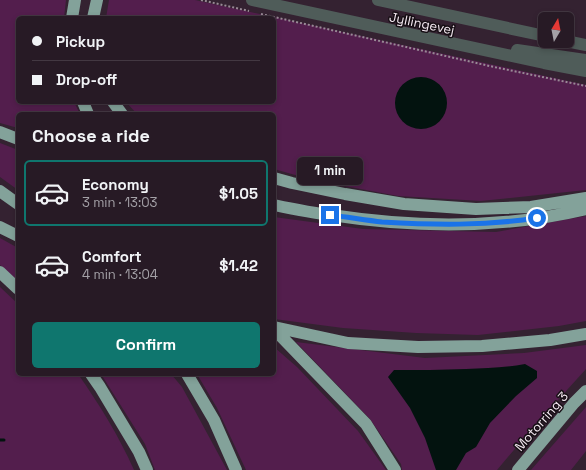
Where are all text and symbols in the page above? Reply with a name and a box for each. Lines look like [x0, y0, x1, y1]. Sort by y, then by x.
street label: Jyllingevej [388, 8, 456, 39]
north arrow [538, 12, 574, 48]
map controls [538, 12, 574, 48]
text: Pickup [56, 32, 105, 51]
text: Drop-off [56, 70, 117, 89]
text: Choose a ride [32, 124, 150, 147]
callout: 1 min [297, 157, 363, 185]
text: 1 min [314, 162, 346, 179]
icon: car [34, 175, 70, 211]
text: Economy [82, 175, 149, 194]
text: $1.05 [219, 184, 258, 203]
text: 3 min · 13:03 [82, 194, 157, 211]
route end [321, 206, 339, 224]
route start [528, 209, 546, 227]
icon: car [34, 247, 70, 283]
text: Comfort [82, 247, 142, 266]
text: $1.42 [219, 256, 258, 275]
text: 4 min · 13:04 [82, 266, 158, 283]
button: Confirm [32, 322, 260, 368]
street label: Motorring 3 [511, 388, 572, 455]

